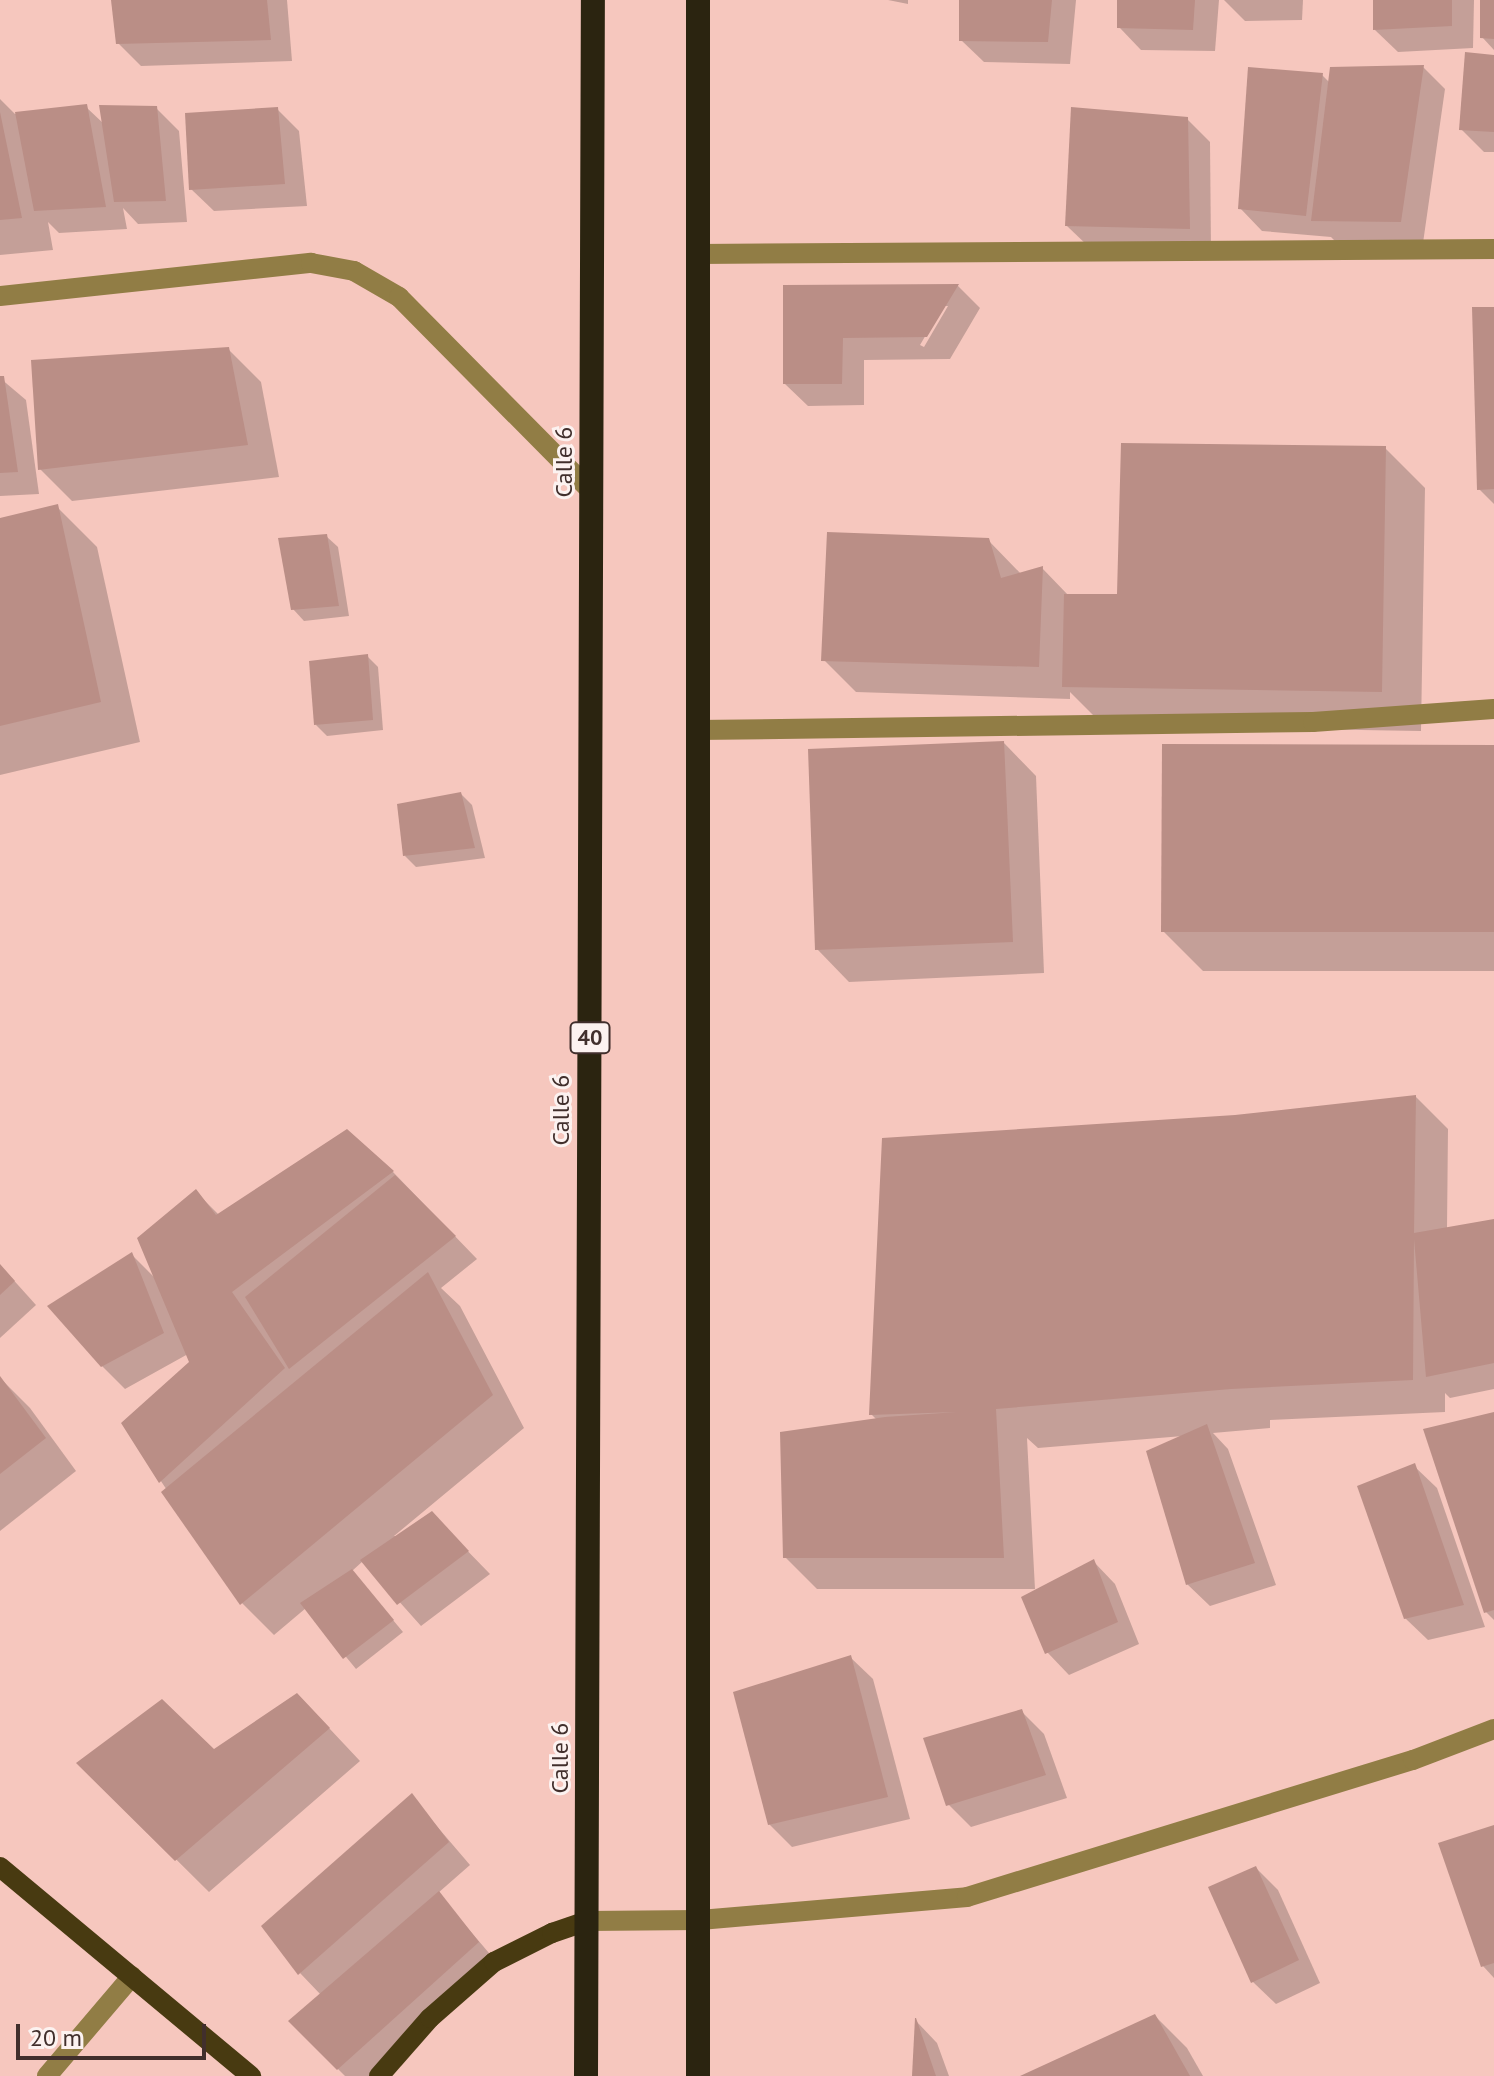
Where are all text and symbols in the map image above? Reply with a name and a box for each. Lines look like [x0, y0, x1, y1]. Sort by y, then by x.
street label: Calle 6 [550, 427, 578, 497]
road number: 40 [568, 1020, 612, 1056]
street label: Calle 6 [547, 1075, 575, 1145]
street label: Calle 6 [546, 1723, 574, 1793]
scale bar [20, 2008, 210, 2058]
text: 20 m [30, 2022, 82, 2053]

